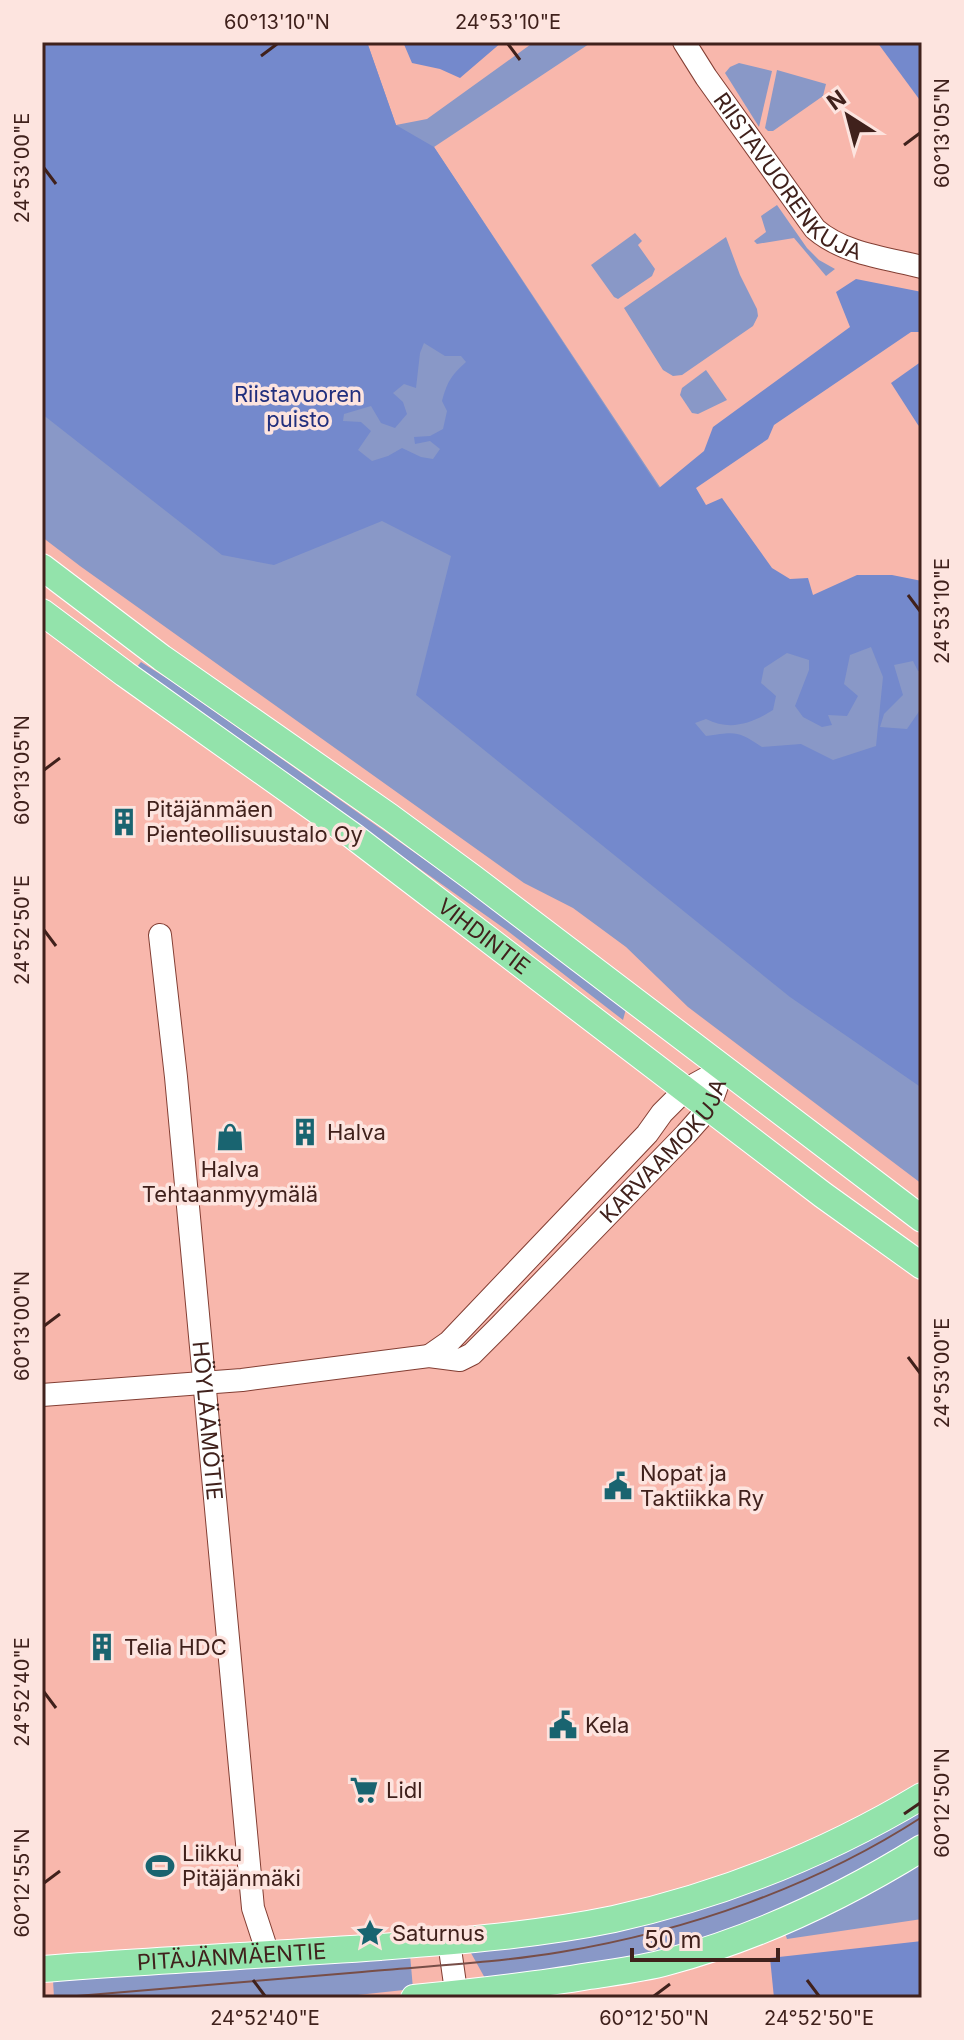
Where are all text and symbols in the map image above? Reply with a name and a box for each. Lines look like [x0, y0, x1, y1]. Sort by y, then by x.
text: 60°13'10"N [224, 10, 330, 34]
text: 24°53'10"E [455, 10, 561, 34]
north arrow [808, 76, 888, 156]
text: 60°13'05"N [930, 78, 954, 188]
street label: RIISTAVUORENKUJA [708, 82, 876, 258]
text: 24°53'00"E [10, 113, 34, 223]
park label: Riistavuoren puisto [234, 381, 362, 432]
text: 24°53'10"E [930, 558, 954, 664]
text: 60°13'05"N [10, 715, 34, 825]
place label: Pitäjänmäen Pienteollisuustalo Oy [146, 796, 363, 847]
building icon: Pitäjänmäen Pienteollisuustalo Oy [109, 807, 139, 837]
text: 24°52'50"E [10, 875, 34, 985]
street label: VIHDINTIE [433, 892, 535, 979]
street label: KARVAAMOKUJA [594, 1075, 731, 1228]
building icon: Halva [290, 1117, 320, 1147]
place label: Halva [327, 1119, 386, 1145]
shop icon: Halva Tehtaanmyymälä [215, 1122, 245, 1152]
place label: Halva Tehtaanmyymälä [142, 1156, 318, 1207]
text: 60°13'00"N [10, 1271, 34, 1381]
text: 24°53'00"E [930, 1318, 954, 1428]
street label: HÖYLÄÄMÖTIE [188, 1340, 228, 1501]
place label: Nopat ja Taktiikka Ry [640, 1460, 764, 1511]
public building icon: Nopat ja Taktiikka Ry [603, 1471, 633, 1501]
building icon: Telia HDC [87, 1632, 117, 1662]
place label: Telia HDC [124, 1634, 227, 1660]
text: 24°52'40"E [10, 1637, 34, 1747]
public building icon: Kela [548, 1710, 578, 1740]
place label: Kela [585, 1712, 629, 1738]
text: 60°12'50"N [930, 1748, 954, 1858]
supermarket icon: Lidl [349, 1775, 379, 1805]
place label: Lidl [386, 1777, 423, 1803]
text: 60°12'55"N [10, 1828, 34, 1938]
place label: Liikku Pitäjänmäki [182, 1840, 301, 1891]
sports icon: Liikku Pitäjänmäki [145, 1851, 175, 1881]
scale bar [632, 1912, 778, 1962]
place icon: Saturnus [355, 1918, 385, 1948]
place label: Saturnus [392, 1920, 485, 1946]
text: 50 m [644, 1925, 702, 1954]
street label: PITÄJÄNMÄENTIE [136, 1938, 327, 1975]
text: 24°52'40"E [210, 2006, 320, 2030]
text: 60°12'50"N [599, 2006, 709, 2030]
text: 24°52'50"E [764, 2006, 874, 2030]

